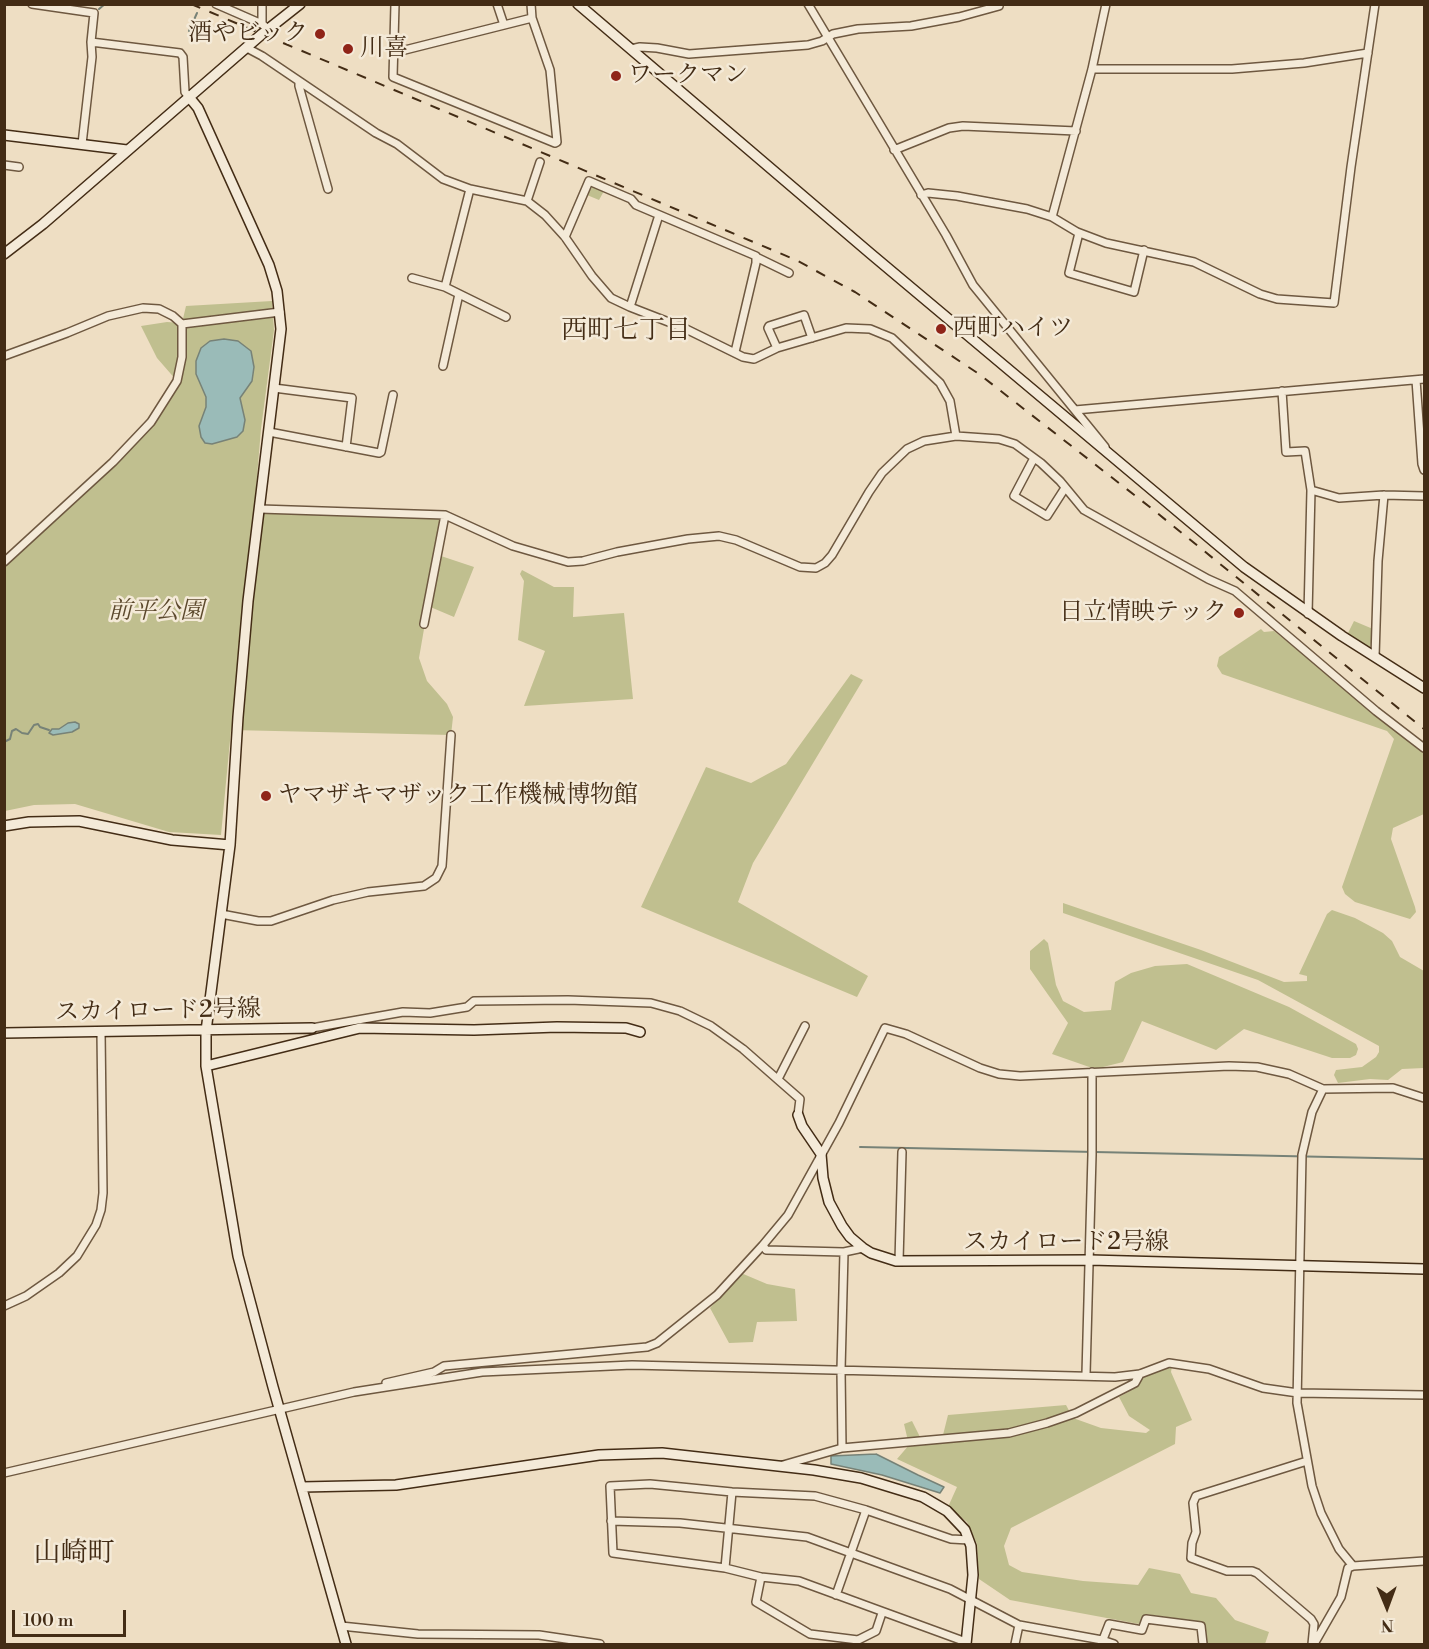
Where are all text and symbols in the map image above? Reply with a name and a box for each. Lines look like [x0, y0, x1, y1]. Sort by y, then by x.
place label: 酒やビック [188, 20, 308, 48]
marker: 酒やビック [313, 27, 327, 41]
place label: 川喜 [360, 35, 408, 63]
marker: 川喜 [341, 42, 355, 56]
place label: ワークマン [628, 62, 748, 90]
marker: ワークマン [609, 69, 623, 83]
place label: 西町ハイツ [953, 315, 1073, 343]
district label: 西町七丁目 [561, 316, 691, 348]
marker: 西町ハイツ [934, 322, 948, 336]
park label: 前平公園 [108, 598, 204, 626]
place label: 日立情映テック [1059, 599, 1227, 627]
marker: 日立情映テック [1232, 606, 1246, 620]
place label: ヤマザキマザック工作機械博物館 [278, 782, 638, 810]
marker: ヤマザキマザック工作機械博物館 [259, 789, 273, 803]
street label: スカイロード2号線 [55, 996, 261, 1028]
street label: スカイロード2号線 [963, 1229, 1169, 1257]
district label: 山崎町 [34, 1539, 114, 1571]
north arrow [1357, 1577, 1417, 1637]
scale bar [15, 1598, 129, 1636]
text: 100 m [23, 1609, 74, 1632]
text: N [1381, 1615, 1394, 1635]

